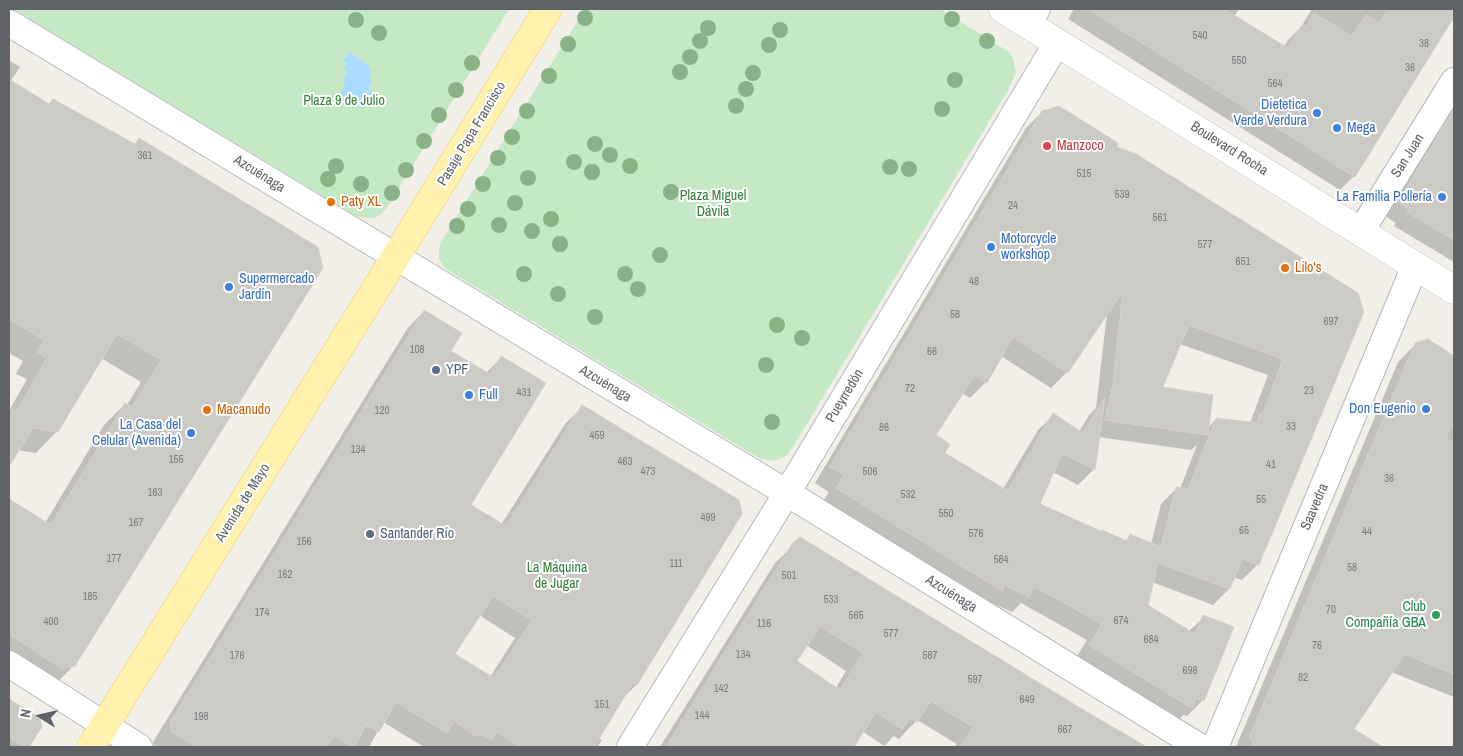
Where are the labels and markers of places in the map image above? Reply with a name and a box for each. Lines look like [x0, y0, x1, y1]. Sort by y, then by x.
place label: Dietetica Verde Verdura [1234, 97, 1307, 130]
marker: Dietetica Verde Verdura [1311, 107, 1323, 119]
place label: Mega [1347, 120, 1376, 136]
marker: Mega [1331, 122, 1343, 134]
place label: Manzoco [1057, 138, 1104, 154]
marker: Manzoco [1041, 140, 1053, 152]
place label: La Familia Pollería [1336, 189, 1432, 205]
marker: La Familia Pollería [1436, 191, 1448, 203]
place label: Paty XL [341, 194, 381, 210]
marker: Paty XL [325, 196, 337, 208]
place label: Motorcycle workshop [1001, 231, 1056, 264]
marker: Motorcycle workshop [985, 241, 997, 253]
place label: Lilo's [1295, 260, 1321, 276]
marker: Lilo's [1279, 262, 1291, 274]
place label: Supermercado Jardín [239, 271, 314, 304]
marker: Supermercado Jardín [223, 281, 235, 293]
place label: YPF [446, 362, 468, 378]
marker: YPF [430, 364, 442, 376]
place label: Full [479, 387, 497, 403]
marker: Full [463, 389, 475, 401]
place label: Don Eugenio [1349, 401, 1416, 417]
place label: Macanudo [217, 402, 271, 418]
marker: Don Eugenio [1420, 403, 1432, 415]
marker: Macanudo [201, 404, 213, 416]
place label: La Casa del Celular (Avenida) [92, 417, 181, 450]
marker: La Casa del Celular (Avenida) [185, 427, 197, 439]
place label: Santander Río [380, 526, 454, 542]
marker: Santander Río [364, 528, 376, 540]
place label: Club Compañía GBA [1346, 599, 1426, 632]
marker: Club Compañía GBA [1430, 609, 1442, 621]

